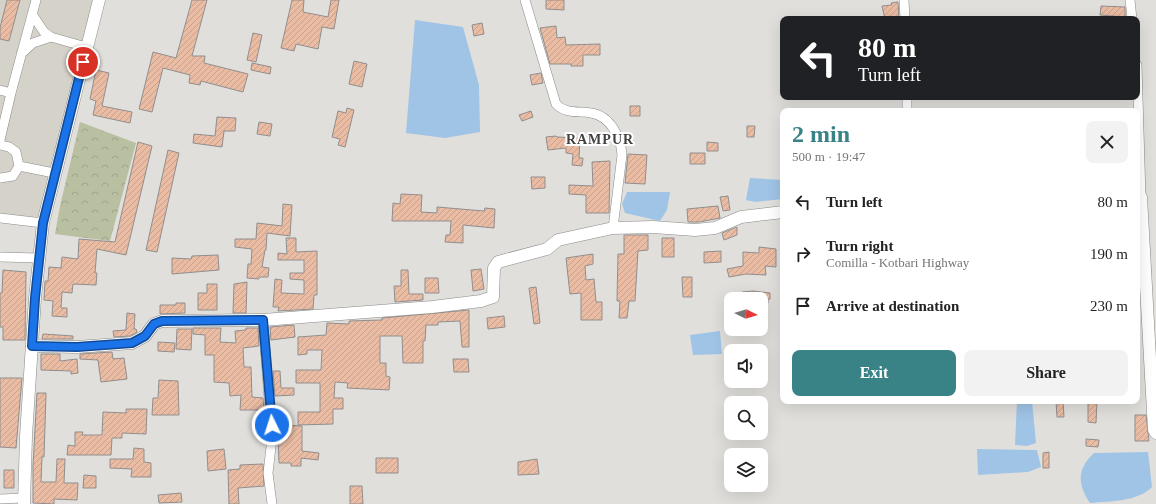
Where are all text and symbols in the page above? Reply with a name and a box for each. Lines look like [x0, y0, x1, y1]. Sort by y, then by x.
icon: left [792, 32, 844, 84]
text: 80 m [858, 32, 916, 63]
pin [66, 45, 100, 79]
icon: arrive [72, 51, 94, 73]
text: Turn left [858, 65, 921, 85]
text: 2 min [792, 121, 850, 147]
button: close [1086, 121, 1128, 163]
district label: RAMPUR [566, 132, 634, 147]
text: 500 m · 19:47 [792, 149, 865, 164]
icon: left [792, 191, 814, 213]
text: Turn left [826, 194, 883, 210]
text: 80 m [1098, 194, 1128, 210]
text: Turn right [826, 238, 893, 254]
icon: right [792, 243, 814, 265]
text: 190 m [1090, 246, 1128, 262]
text: Comilla - Kotbari Highway [826, 255, 969, 270]
north arrow [724, 292, 768, 336]
map controls [724, 292, 768, 492]
icon: arrive [792, 295, 814, 317]
text: Arrive at destination [826, 298, 959, 314]
text: 230 m [1090, 298, 1128, 314]
button: sound [724, 344, 768, 388]
button: Exit [792, 350, 956, 396]
button: Share [964, 350, 1128, 396]
button: search [724, 396, 768, 440]
position arrow [251, 404, 293, 446]
button: layers [724, 448, 768, 492]

